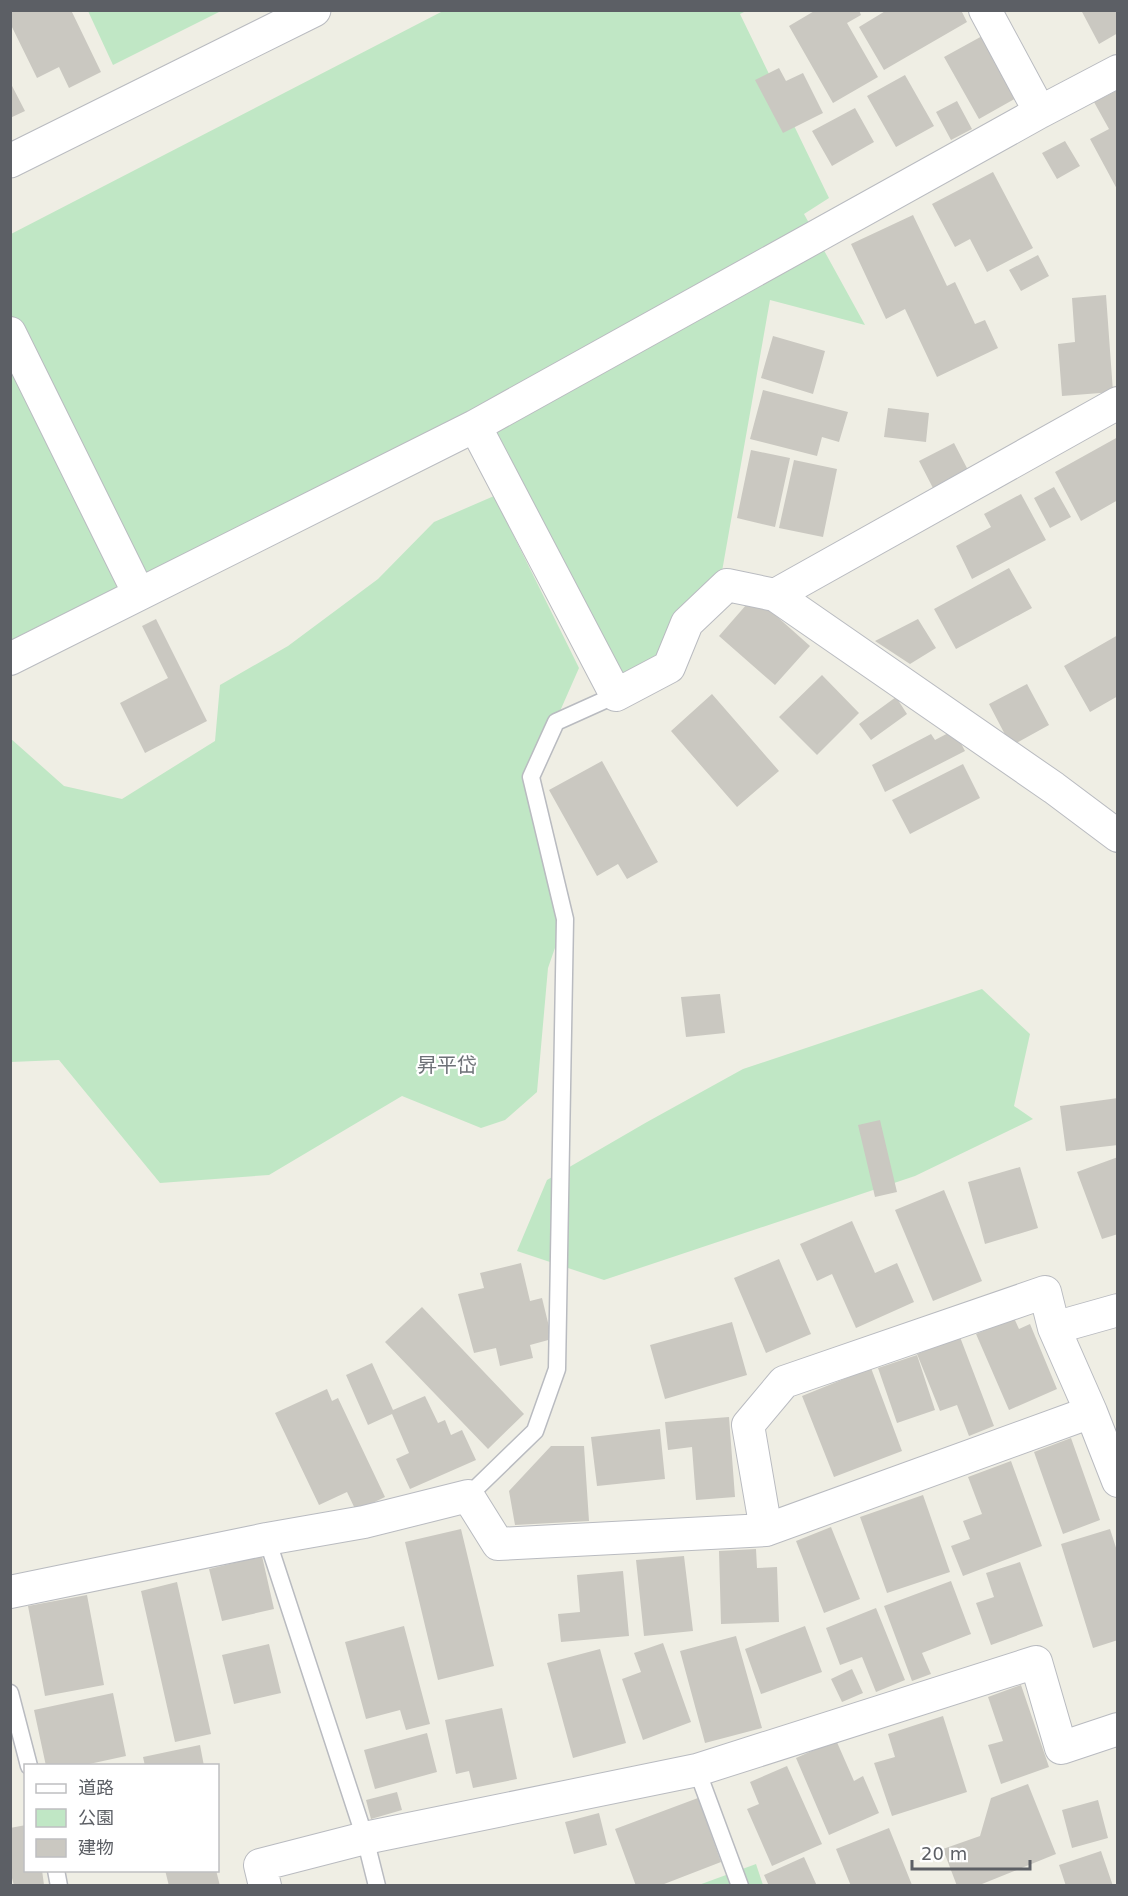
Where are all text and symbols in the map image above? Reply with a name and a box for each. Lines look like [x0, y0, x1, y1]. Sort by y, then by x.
district label: 昇平岱 [417, 1053, 477, 1077]
legend [24, 1764, 219, 1872]
text: 道路 [78, 1777, 114, 1798]
text: 公園 [78, 1807, 114, 1828]
scale bar [912, 1833, 1030, 1871]
text: 建物 [78, 1837, 114, 1858]
text: 20 m [921, 1843, 967, 1864]

